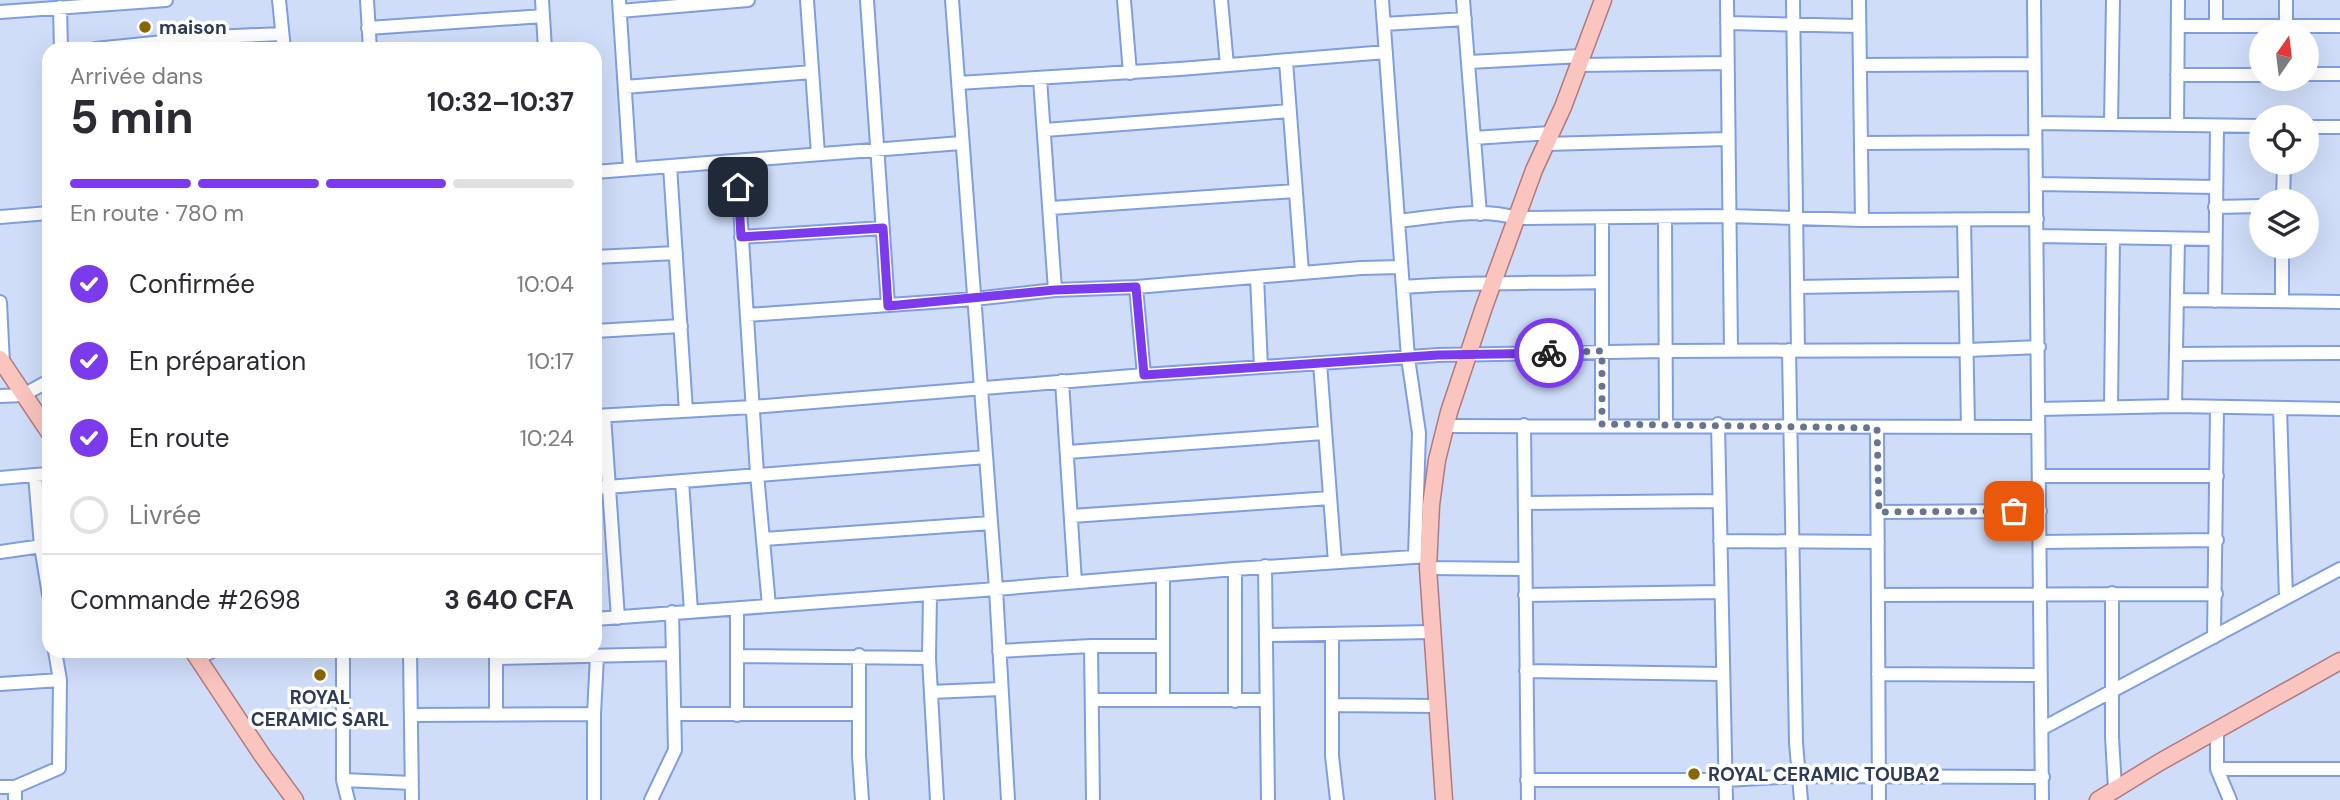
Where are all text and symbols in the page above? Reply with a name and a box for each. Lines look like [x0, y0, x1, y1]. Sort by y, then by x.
place label: maison [159, 15, 227, 40]
marker: maison [137, 19, 153, 35]
north arrow [2249, 21, 2319, 91]
map controls [2249, 21, 2319, 259]
text: Arrivée dans [70, 61, 203, 91]
text: 10:32–10:37 [427, 85, 574, 119]
text: 5 min [70, 87, 194, 147]
button: locate [2249, 105, 2319, 175]
pin [708, 157, 768, 217]
icon: home [719, 168, 757, 206]
button: layers [2249, 189, 2319, 259]
text: En route · 780 m [70, 198, 244, 228]
icon: check [70, 265, 108, 303]
text: Confirmée [129, 267, 255, 301]
text: 10:04 [517, 269, 574, 299]
courier [1514, 318, 1584, 388]
icon: bike [1530, 334, 1568, 372]
icon: check [70, 342, 108, 380]
text: En préparation [129, 344, 306, 378]
text: 10:17 [527, 346, 574, 376]
icon: check [70, 419, 108, 457]
text: En route [129, 421, 230, 455]
text: 10:24 [520, 423, 574, 453]
pin [1984, 481, 2044, 541]
icon: bag [1995, 492, 2033, 530]
text: Livrée [129, 498, 201, 532]
text: Commande #2698 [70, 583, 301, 617]
text: 3 640 CFA [444, 583, 574, 617]
marker: ROYAL CERAMIC SARL [312, 667, 328, 683]
place label: ROYAL CERAMIC SARL [251, 685, 389, 732]
place label: ROYAL CERAMIC TOUBA2 [1708, 762, 1939, 787]
marker: ROYAL CERAMIC TOUBA2 [1686, 766, 1702, 782]

